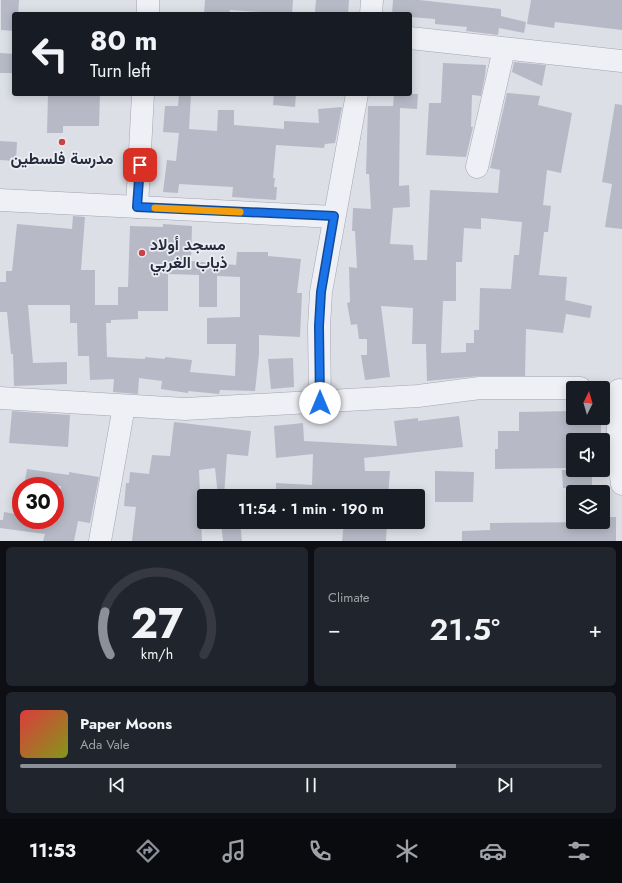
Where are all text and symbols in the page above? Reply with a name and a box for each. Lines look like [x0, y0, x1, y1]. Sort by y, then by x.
text: 80 m [90, 20, 157, 61]
icon: left [24, 28, 76, 80]
text: Turn left [90, 58, 150, 84]
marker: مدرسة فلسطين [57, 137, 67, 147]
place label: مدرسة فلسطين [11, 147, 114, 170]
pin [123, 148, 157, 182]
icon: arrive [129, 154, 151, 176]
place label: مسجد أولاد ذياب الغربي [150, 233, 228, 276]
marker: مسجد أولاد ذياب الغربي [137, 248, 147, 258]
north arrow [566, 381, 610, 425]
map controls [566, 381, 610, 529]
position arrow [299, 382, 341, 424]
button: sound [566, 433, 610, 477]
speed limit sign: 30 [12, 477, 64, 529]
button: layers [566, 485, 610, 529]
text: 11:54 · 1 min · 190 m [238, 498, 384, 520]
text: Climate [328, 588, 369, 607]
text: 27 [131, 592, 183, 653]
text: 21.5° [430, 608, 500, 651]
text: − [328, 613, 341, 645]
text: + [588, 613, 602, 645]
text: km/h [141, 643, 173, 663]
text: Paper Moons [80, 713, 172, 735]
text: Ada Vale [80, 735, 129, 754]
icon: previous [106, 774, 128, 796]
icon: pause [300, 774, 322, 796]
icon: next [494, 774, 516, 796]
icon: directions [134, 837, 162, 865]
icon: music [220, 837, 248, 865]
icon: phone [306, 837, 334, 865]
icon: climate [393, 837, 421, 865]
icon: car [479, 837, 507, 865]
icon: filters [565, 837, 593, 865]
text: 11:53 [29, 838, 76, 864]

